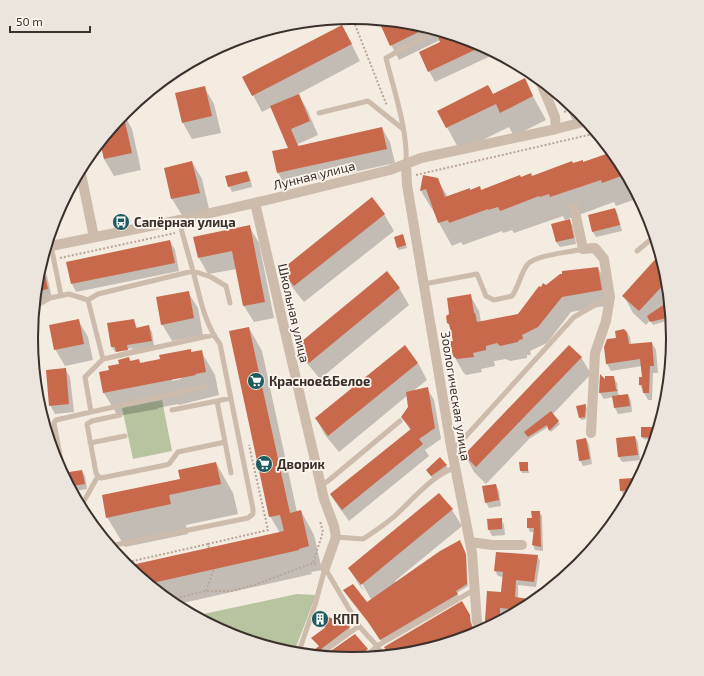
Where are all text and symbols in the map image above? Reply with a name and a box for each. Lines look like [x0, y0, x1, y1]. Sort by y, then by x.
scale bar [10, 8, 90, 34]
text: 50 m [16, 14, 43, 28]
street label: Лунная улица [271, 157, 357, 193]
bus stop icon: Сапёрная улица [111, 212, 131, 232]
place label: Сапёрная улица [134, 214, 236, 230]
street label: Школьная улица [275, 262, 313, 364]
street label: Зоологическая улица [438, 330, 474, 462]
supermarket icon: Красное&Белое [246, 371, 266, 391]
place label: Красное&Белое [269, 373, 370, 389]
supermarket icon: Дворик [254, 454, 274, 474]
place label: Дворик [277, 456, 326, 472]
building icon: КПП [310, 609, 330, 629]
place label: КПП [333, 611, 359, 627]

